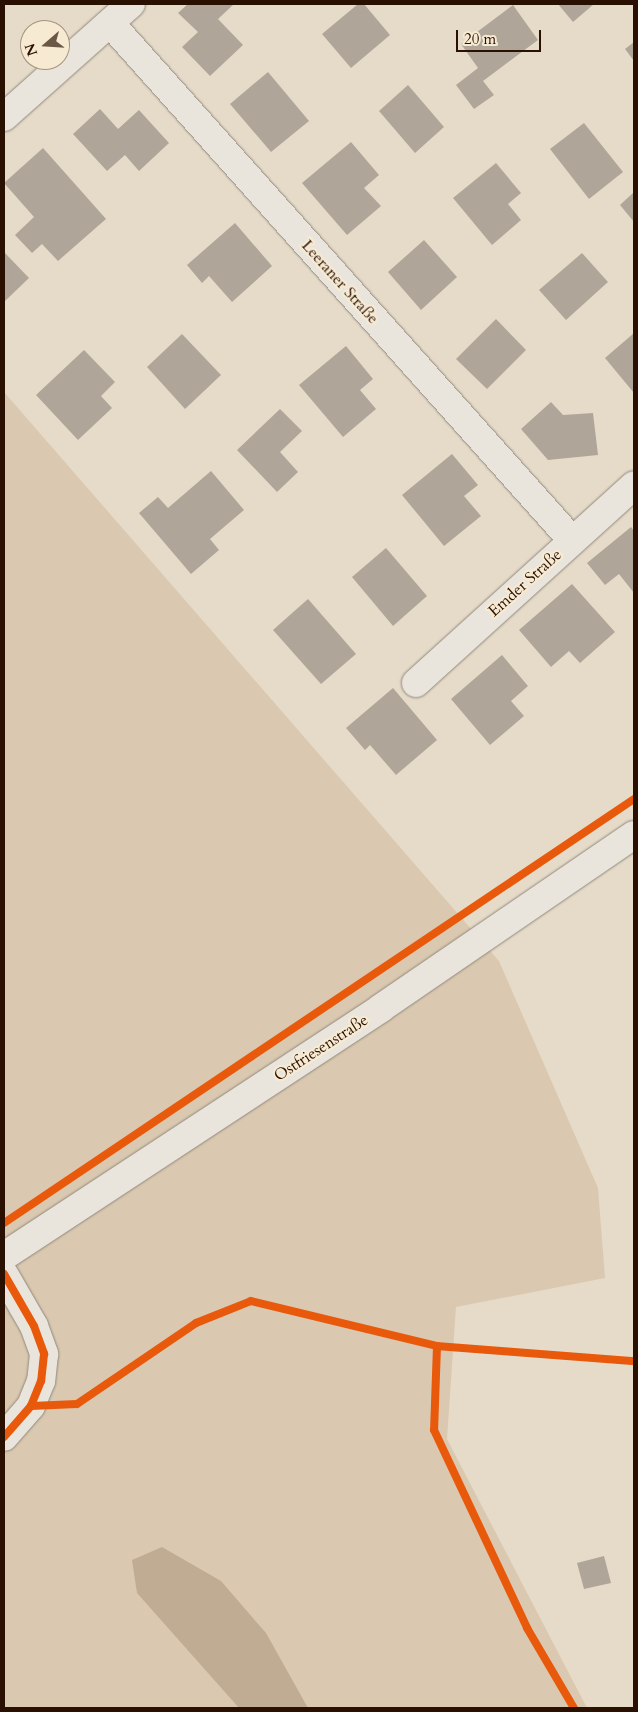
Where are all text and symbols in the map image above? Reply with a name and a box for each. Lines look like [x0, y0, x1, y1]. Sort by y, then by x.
north arrow [20, 20, 70, 70]
scale bar [458, 20, 543, 52]
text: 20 m [464, 29, 496, 49]
text: N [20, 41, 42, 59]
street label: Leeraner Straße [297, 236, 383, 328]
street label: Emder Straße [484, 545, 566, 621]
street label: Ostfriesenstraße [270, 1010, 372, 1086]

